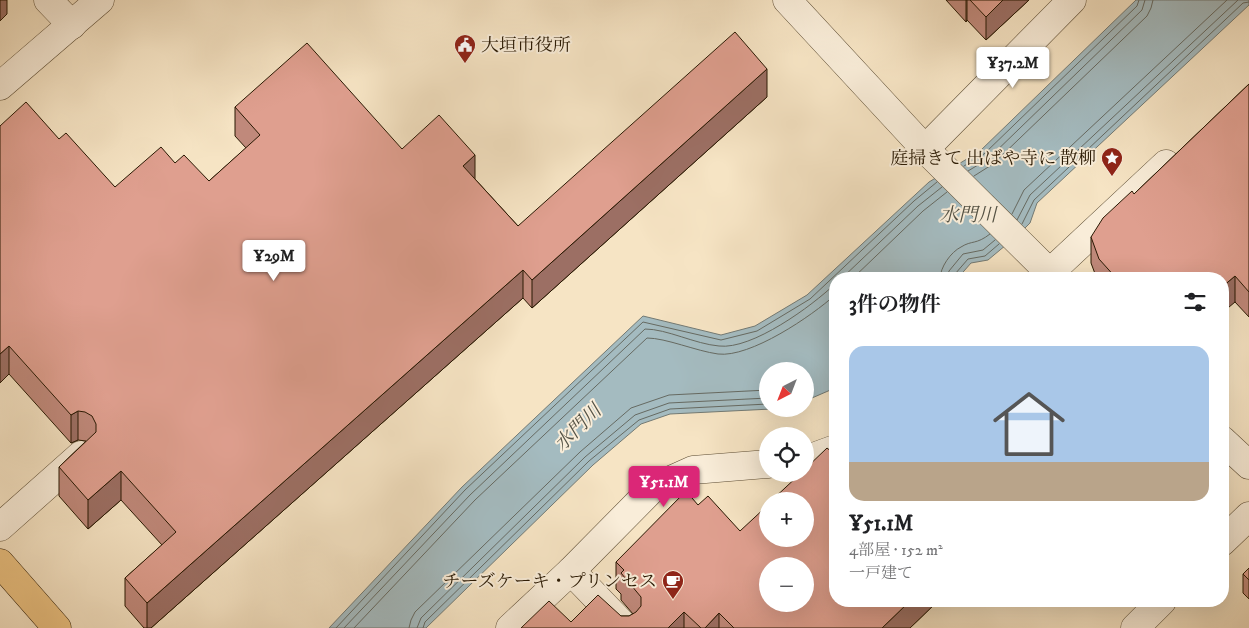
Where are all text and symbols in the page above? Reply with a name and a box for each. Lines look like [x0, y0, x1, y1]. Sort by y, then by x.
public building icon: 大垣市役所 [453, 33, 477, 64]
place label: 大垣市役所 [481, 35, 571, 57]
pin: ¥37.2M [972, 46, 1054, 89]
text: ¥37.2M [987, 53, 1039, 73]
place icon: 庭掃きて 出ばや寺に 散柳 [1100, 146, 1124, 177]
place label: 庭掃きて 出ばや寺に 散柳 [890, 148, 1096, 170]
water label: 水門川 [939, 204, 998, 227]
pin: ¥29M [244, 240, 304, 282]
text: ¥29M [253, 246, 295, 266]
icon: filters [1181, 288, 1209, 316]
text: 3件の物件 [849, 292, 941, 318]
north arrow [759, 362, 814, 418]
map controls [759, 362, 814, 612]
icon: home [984, 379, 1074, 469]
water label: 水門川 [550, 398, 608, 456]
button: locate [759, 427, 814, 482]
pin: ¥51.1M [623, 466, 705, 508]
text: ¥51.1M [640, 472, 688, 492]
button: + [759, 492, 814, 547]
text: ¥51.1M [849, 511, 913, 537]
text: 4部屋 · 152 m² [849, 540, 943, 560]
button: − [759, 557, 814, 612]
text: 一戸建て [849, 563, 913, 583]
cafe icon: チーズケーキ・プリンセス [661, 569, 685, 600]
place label: チーズケーキ・プリンセス [443, 571, 657, 593]

